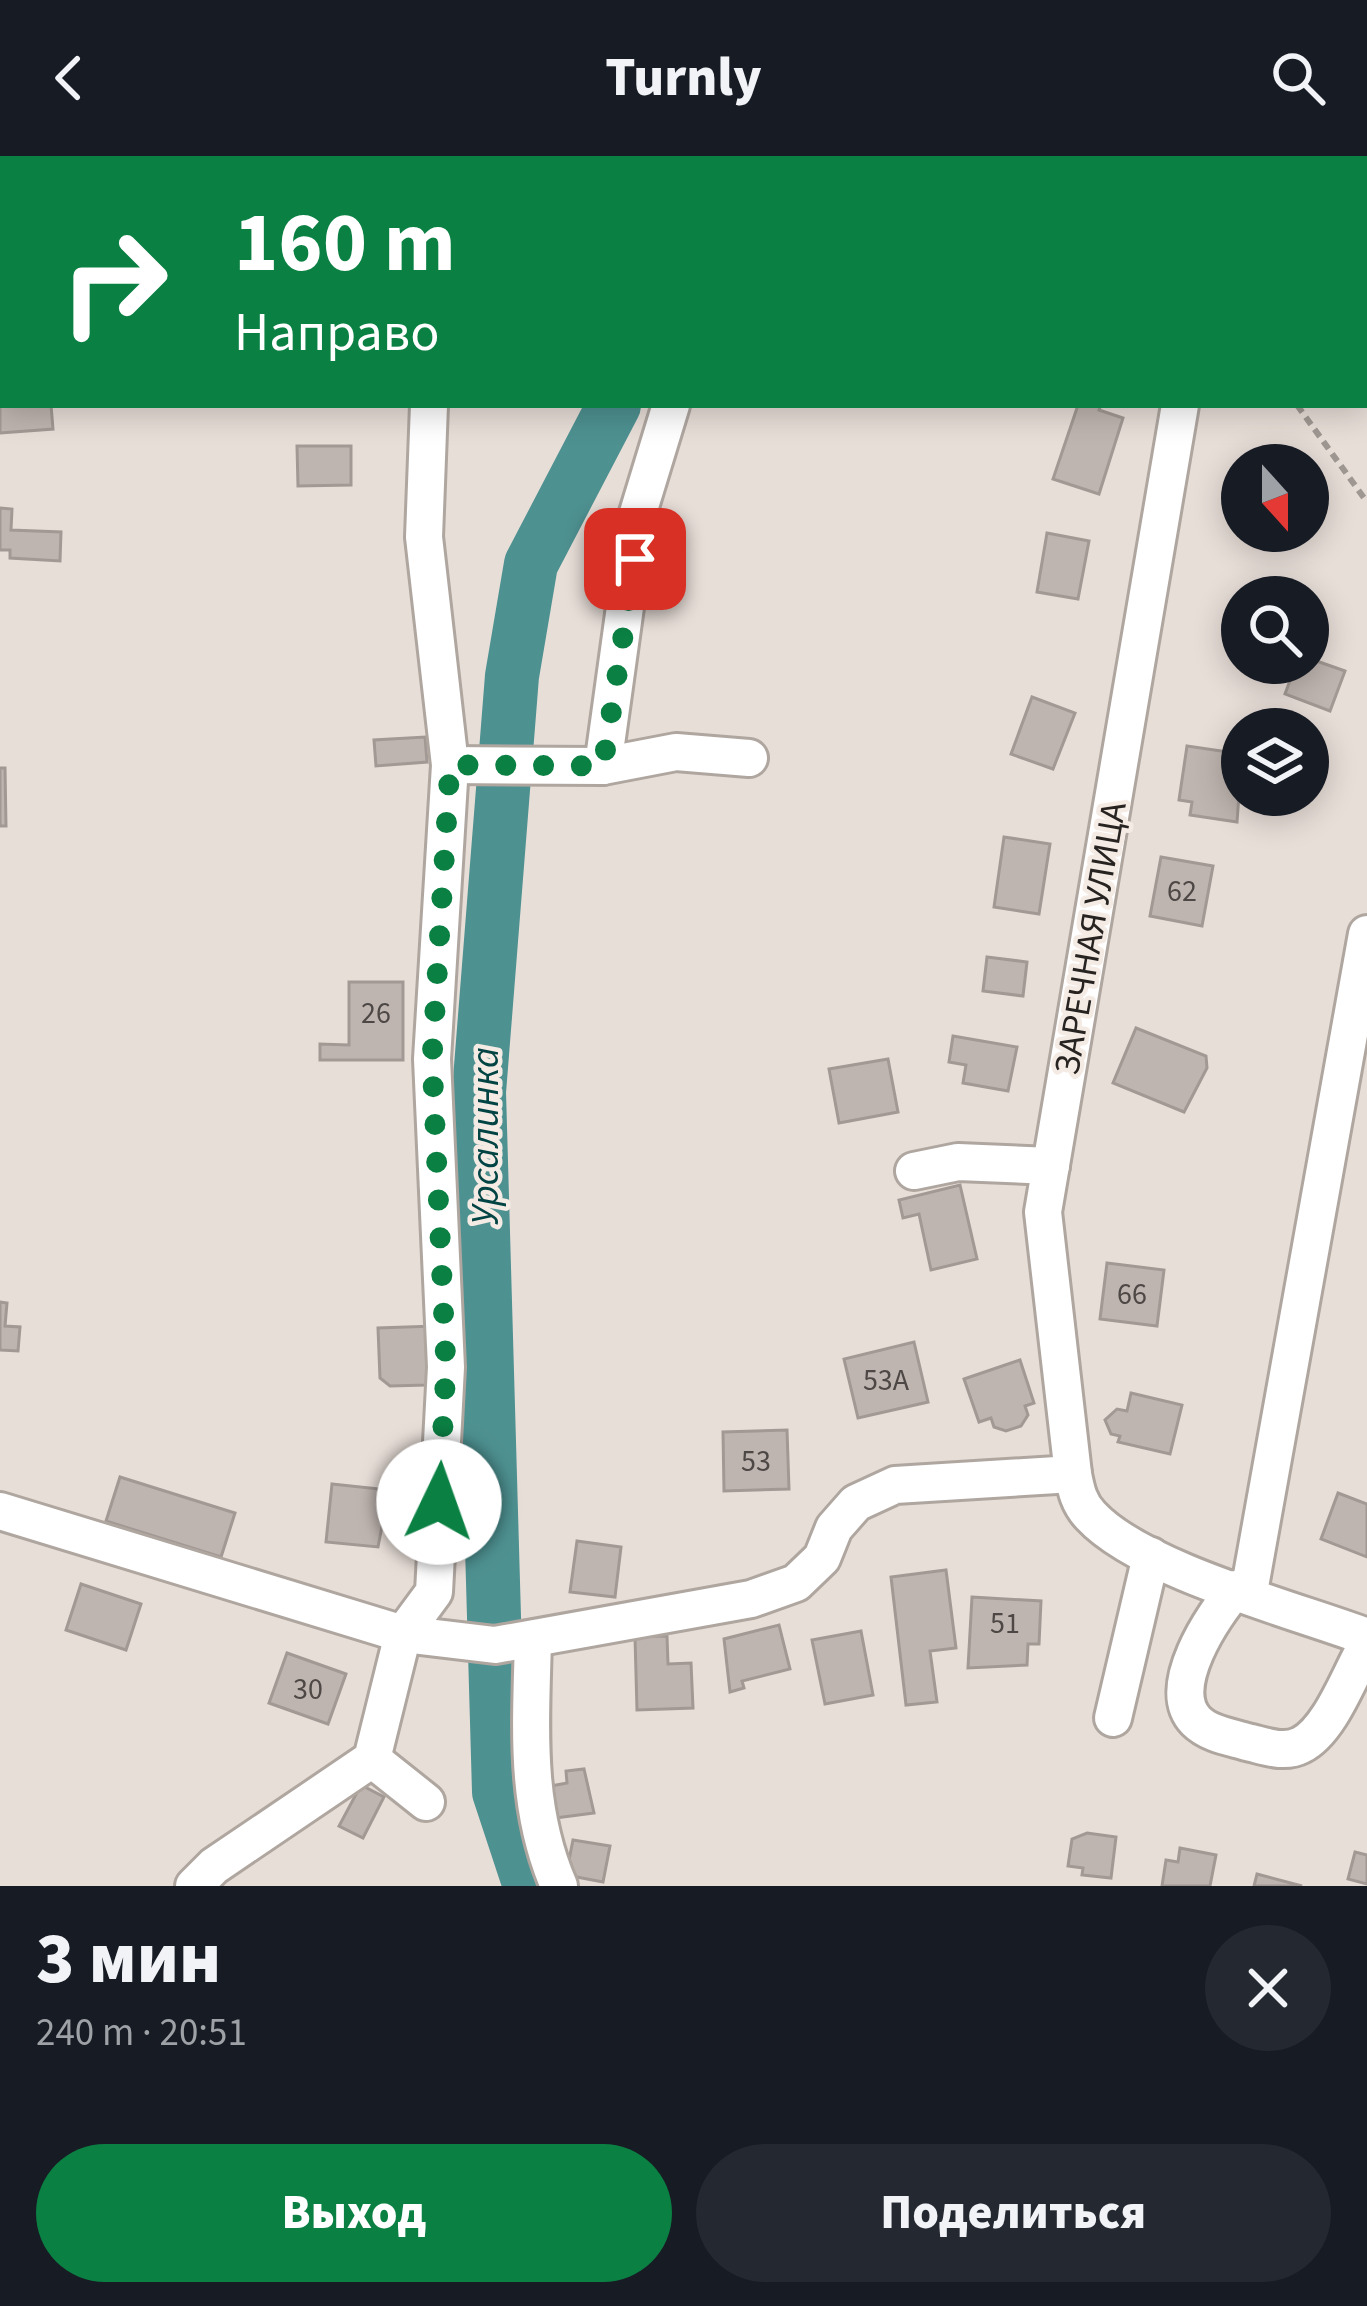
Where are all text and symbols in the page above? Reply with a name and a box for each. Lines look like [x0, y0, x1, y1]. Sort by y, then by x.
text: Turnly [605, 40, 762, 117]
icon: back [36, 45, 102, 111]
icon: search [1265, 45, 1331, 111]
text: 160 m [234, 184, 456, 304]
icon: right [36, 204, 192, 360]
text: Направо [234, 295, 439, 372]
north arrow [1221, 444, 1329, 552]
map controls [1221, 444, 1329, 816]
pin [584, 508, 686, 610]
icon: arrive [602, 526, 668, 592]
button: search [1221, 576, 1329, 684]
button: layers [1221, 708, 1329, 816]
street label: ЗАРЕЧНАЯ УЛИЦА [1041, 797, 1140, 1079]
house number: 62 [1167, 870, 1197, 913]
house number: 26 [361, 992, 391, 1035]
water label: Урсалинка [458, 1047, 514, 1225]
house number: 66 [1117, 1273, 1147, 1316]
house number: 53А [863, 1359, 910, 1402]
position arrow [376, 1439, 502, 1565]
house number: 53 [741, 1440, 771, 1483]
house number: 51 [990, 1602, 1020, 1645]
house number: 30 [293, 1668, 323, 1711]
text: 3 мин [36, 1908, 221, 2011]
button: close [1205, 1925, 1331, 2051]
text: 240 m · 20:51 [36, 2005, 247, 2061]
button: Выход [36, 2144, 672, 2282]
button: Поделиться [696, 2144, 1331, 2282]

